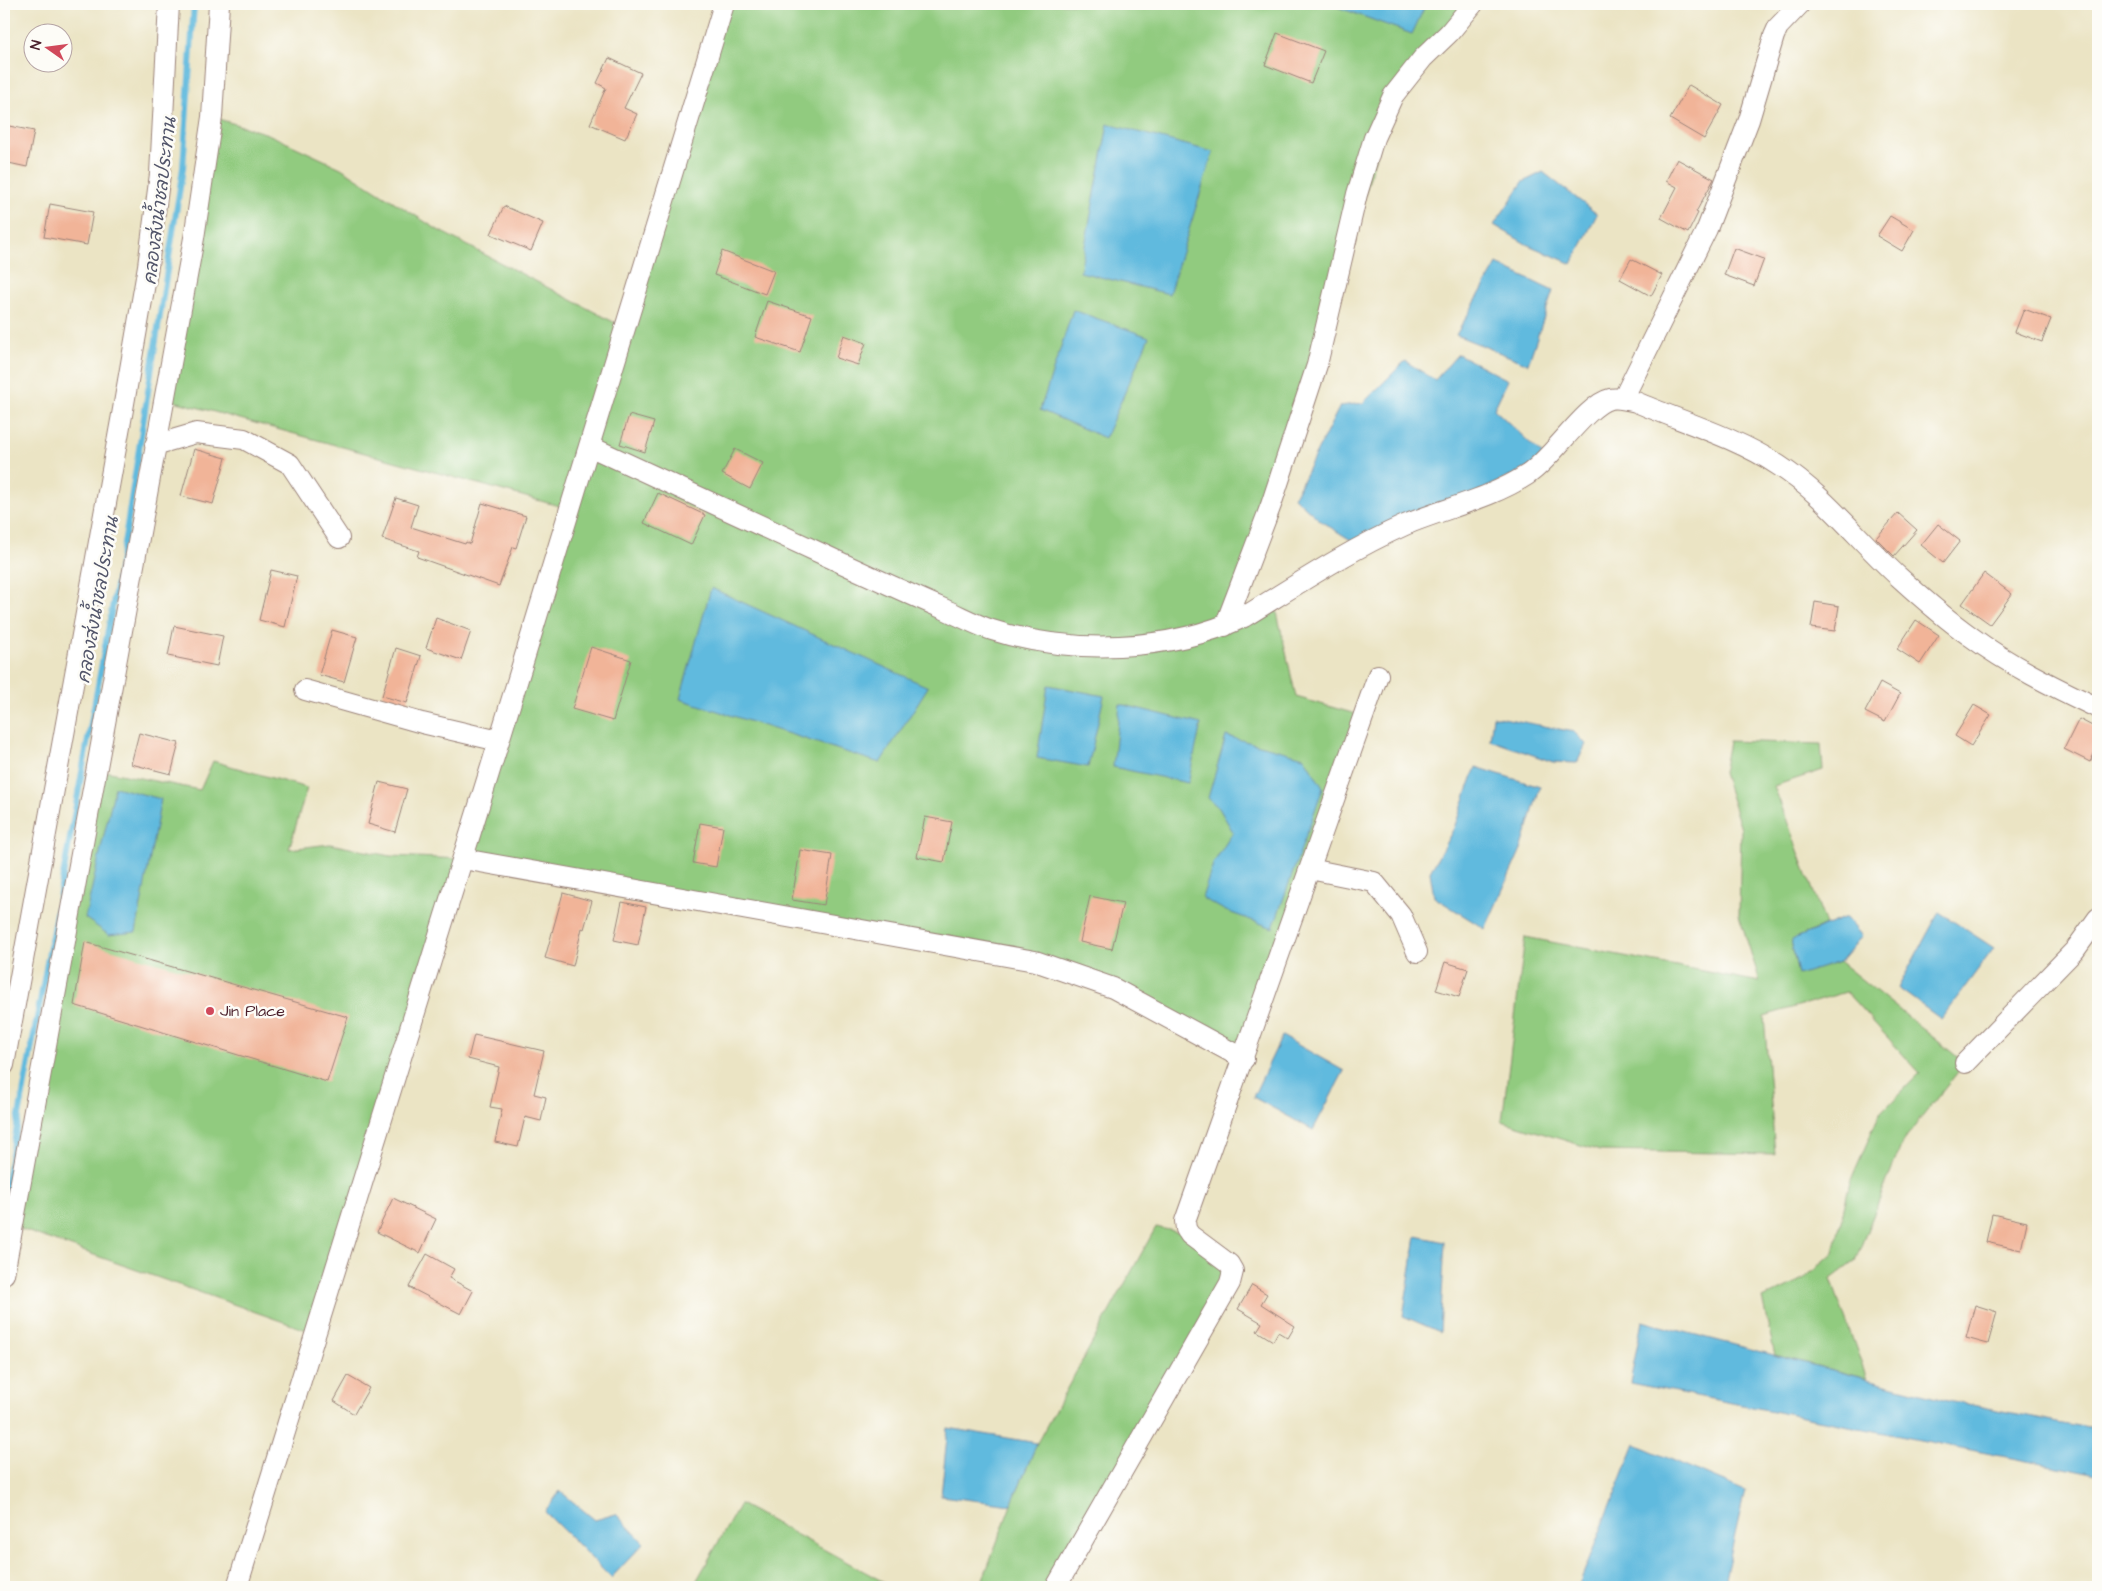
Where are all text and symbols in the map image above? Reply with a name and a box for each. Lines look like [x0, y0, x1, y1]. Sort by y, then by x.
north arrow [22, 22, 72, 72]
text: N [26, 38, 47, 52]
water label: คลองส่งน้ำชลประทาน [132, 114, 183, 286]
water label: คลองส่งน้ำชลประทาน [66, 513, 125, 685]
place label: Jin Place [220, 1000, 285, 1022]
marker: Jin Place [204, 1005, 216, 1017]

